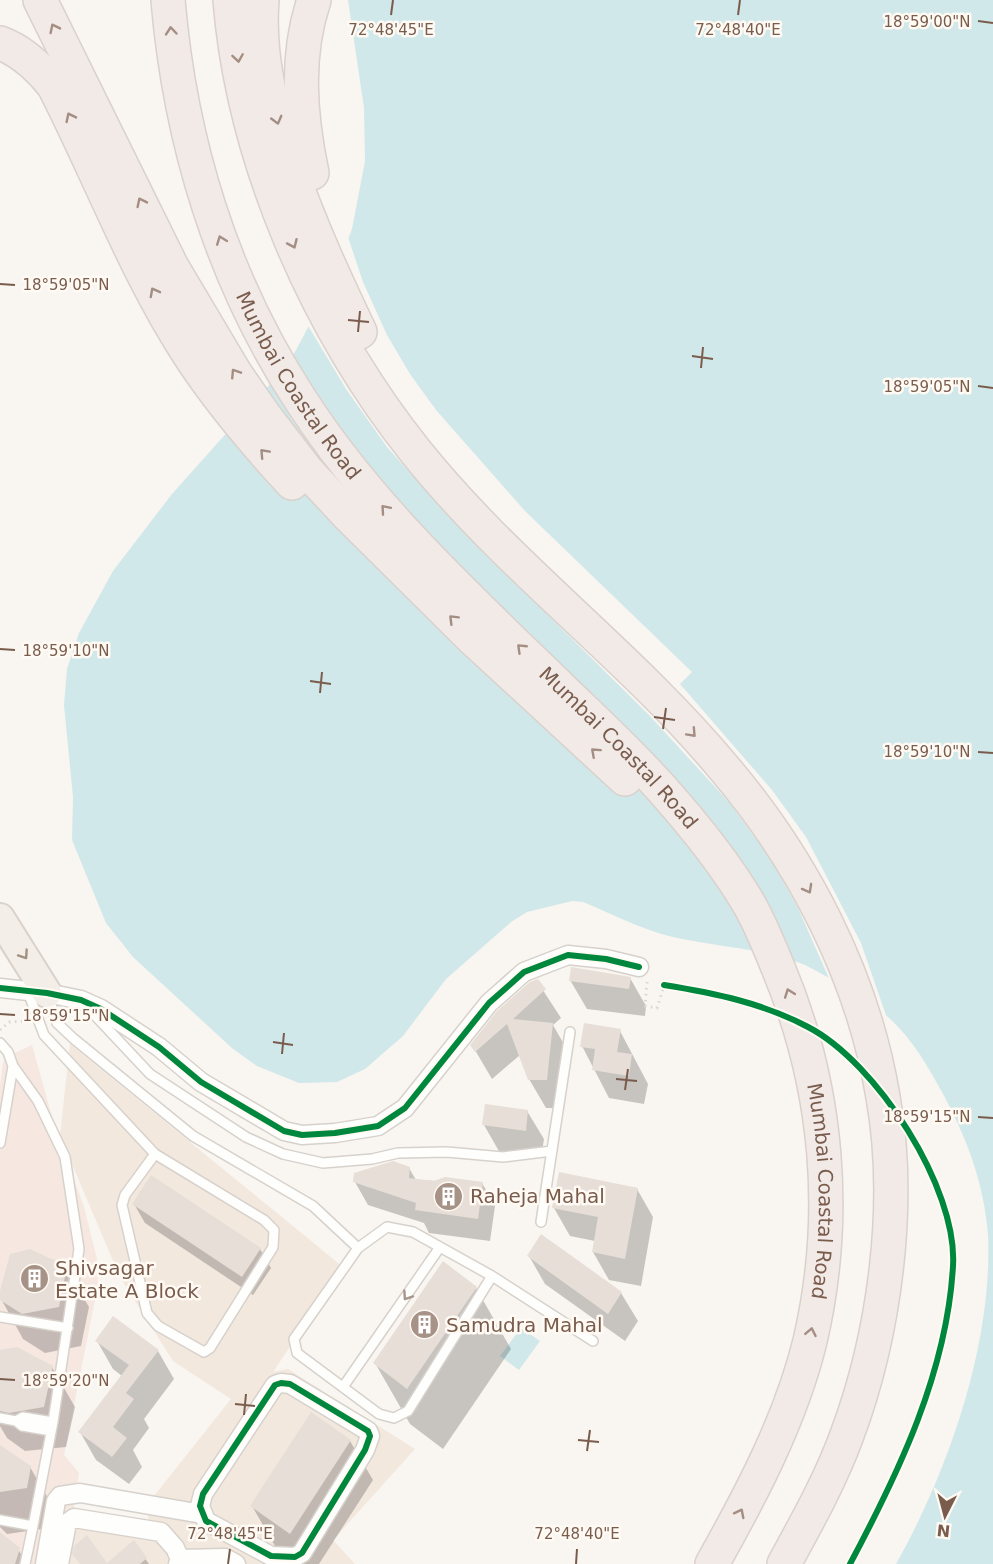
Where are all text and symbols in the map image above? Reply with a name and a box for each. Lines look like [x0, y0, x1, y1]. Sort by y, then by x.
text: 18°59'00"N [883, 13, 971, 31]
text: 72°48'45"E [348, 21, 434, 39]
text: 72°48'40"E [695, 21, 781, 39]
one-way arrow [50, 23, 61, 34]
one-way arrow [165, 26, 178, 35]
one-way arrow [231, 53, 244, 63]
one-way arrow [65, 112, 77, 123]
one-way arrow [270, 114, 282, 125]
one-way arrow [136, 198, 148, 209]
one-way arrow [216, 235, 228, 246]
one-way arrow [286, 238, 298, 249]
text: 18°59'05"N [22, 276, 110, 294]
one-way arrow [150, 288, 161, 299]
street label: Mumbai Coastal Road [231, 288, 366, 484]
one-way arrow [231, 369, 242, 380]
text: 18°59'05"N [883, 378, 971, 396]
one-way arrow [260, 449, 271, 459]
one-way arrow [381, 505, 392, 516]
one-way arrow [449, 615, 459, 626]
text: 18°59'10"N [22, 642, 110, 660]
one-way arrow [517, 645, 528, 656]
street label: Mumbai Coastal Road [534, 662, 703, 834]
one-way arrow [685, 726, 696, 737]
text: 18°59'10"N [883, 743, 971, 761]
one-way arrow [591, 748, 602, 759]
one-way arrow [801, 883, 812, 893]
one-way arrow [17, 949, 29, 959]
one-way arrow [783, 989, 796, 999]
text: 18°59'15"N [22, 1007, 110, 1025]
street label: Mumbai Coastal Road [802, 1081, 838, 1301]
text: 18°59'15"N [883, 1108, 971, 1126]
building icon: Raheja Mahal [433, 1180, 465, 1212]
place label: Raheja Mahal [470, 1184, 605, 1208]
place label: Shivsagar Estate A Block [55, 1256, 199, 1303]
building icon: Shivsagar Estate A Block [18, 1263, 50, 1295]
one-way arrow [404, 1289, 415, 1300]
building icon: Samudra Mahal [409, 1309, 441, 1341]
place label: Samudra Mahal [446, 1313, 603, 1337]
one-way arrow [804, 1327, 817, 1337]
text: 18°59'20"N [22, 1372, 110, 1390]
north arrow [915, 1486, 975, 1546]
one-way arrow [733, 1508, 744, 1519]
text: N [936, 1520, 951, 1541]
text: 72°48'45"E [187, 1525, 273, 1543]
text: 72°48'40"E [534, 1525, 620, 1543]

